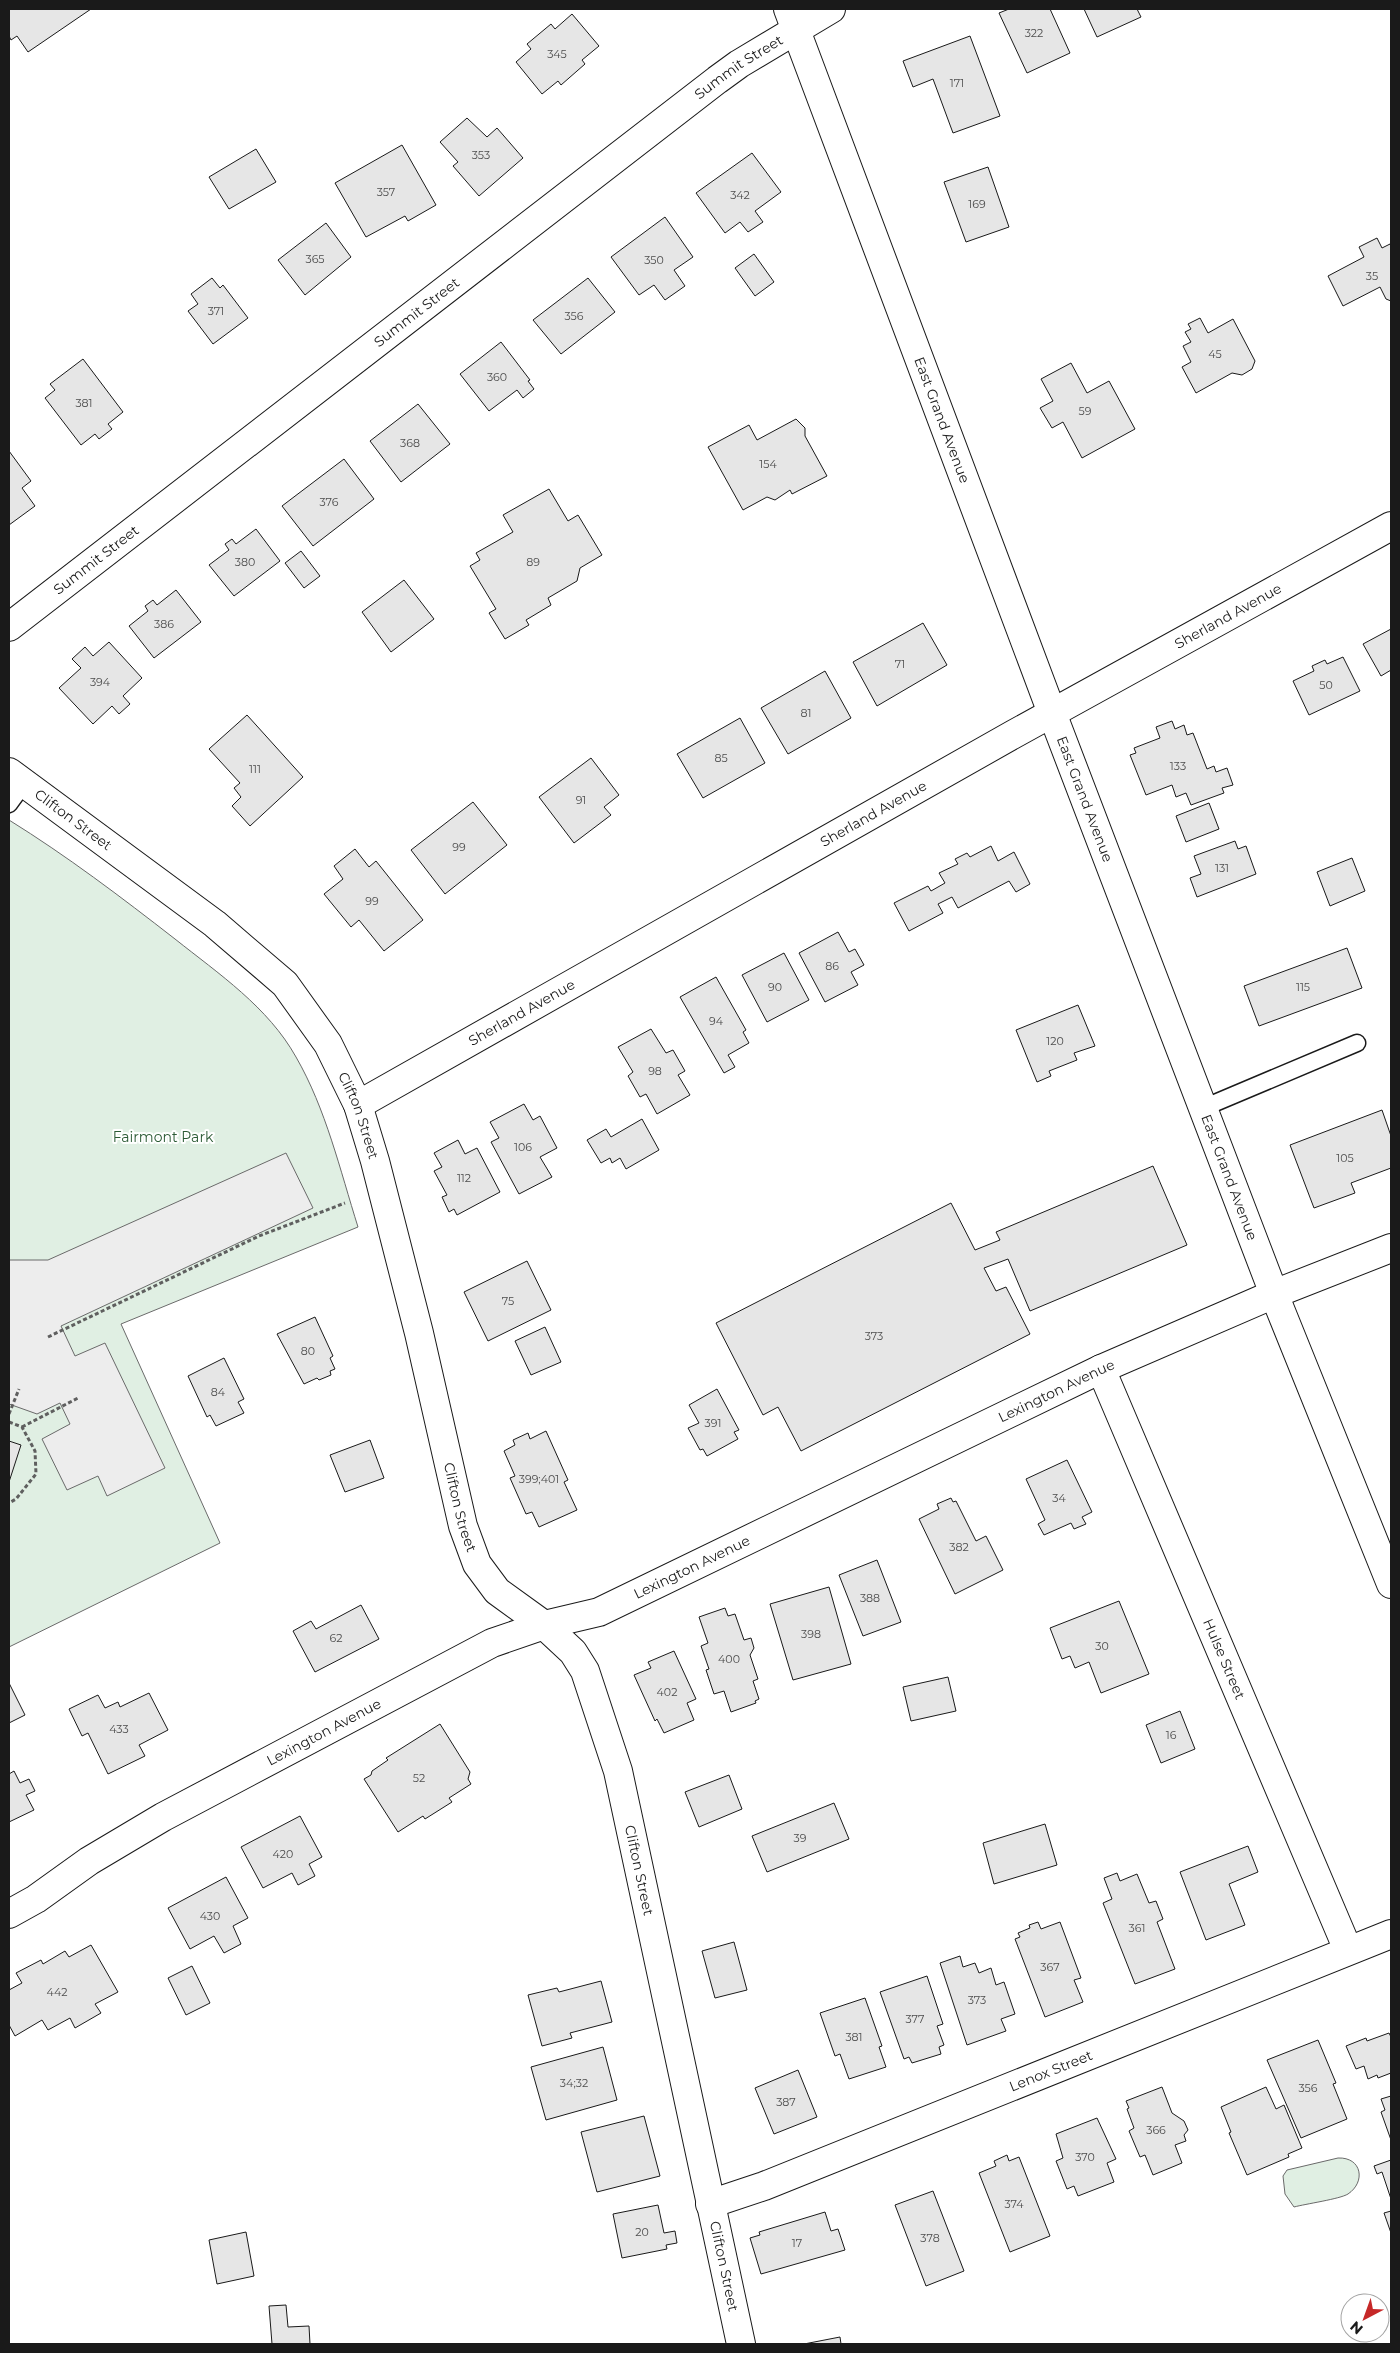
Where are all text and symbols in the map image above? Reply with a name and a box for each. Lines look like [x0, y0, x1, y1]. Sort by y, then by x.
house number: 322 [1025, 26, 1043, 40]
street label: Summit Street [691, 31, 787, 103]
house number: 345 [547, 47, 567, 61]
house number: 171 [950, 76, 964, 90]
house number: 353 [472, 148, 490, 162]
house number: 357 [377, 185, 395, 199]
house number: 342 [730, 188, 750, 202]
house number: 169 [968, 197, 986, 211]
house number: 365 [305, 252, 325, 266]
house number: 350 [644, 253, 664, 267]
house number: 35 [1366, 269, 1378, 283]
street label: Summit Street [370, 273, 463, 351]
house number: 371 [208, 304, 224, 318]
house number: 356 [564, 309, 584, 323]
house number: 45 [1208, 347, 1222, 361]
street label: East Grand Avenue [910, 354, 974, 486]
house number: 360 [487, 370, 507, 384]
house number: 381 [75, 396, 93, 410]
house number: 59 [1079, 404, 1092, 418]
house number: 368 [400, 436, 420, 450]
house number: 154 [759, 457, 777, 471]
house number: 376 [319, 495, 339, 509]
street label: Summit Street [50, 521, 143, 598]
house number: 380 [235, 555, 255, 569]
house number: 89 [526, 555, 540, 569]
street label: Sherland Avenue [1171, 579, 1285, 653]
house number: 386 [154, 617, 174, 631]
house number: 71 [895, 657, 905, 671]
house number: 394 [90, 675, 111, 689]
house number: 50 [1319, 678, 1333, 692]
house number: 81 [801, 706, 812, 720]
street label: East Grand Avenue [1053, 734, 1117, 865]
house number: 85 [714, 751, 728, 765]
house number: 133 [1170, 759, 1186, 773]
house number: 111 [249, 762, 261, 776]
street label: Sherland Avenue [817, 776, 930, 851]
street label: Clifton Street [31, 785, 116, 854]
house number: 91 [576, 793, 586, 807]
house number: 99 [452, 840, 466, 854]
house number: 131 [1215, 861, 1229, 875]
house number: 99 [365, 894, 379, 908]
house number: 86 [825, 959, 839, 973]
street label: Sherland Avenue [465, 975, 578, 1050]
house number: 90 [768, 980, 782, 994]
house number: 115 [1296, 980, 1310, 994]
house number: 94 [709, 1014, 724, 1028]
house number: 120 [1046, 1034, 1064, 1048]
house number: 98 [648, 1064, 662, 1078]
street label: Clifton Street [334, 1069, 383, 1161]
street label: East Grand Avenue [1197, 1112, 1262, 1243]
park label: Fairmont Park [113, 1128, 214, 1146]
house number: 106 [514, 1140, 532, 1154]
house number: 105 [1336, 1151, 1354, 1165]
house number: 112 [457, 1171, 471, 1185]
house number: 75 [502, 1294, 514, 1308]
house number: 373 [865, 1329, 883, 1343]
house number: 80 [301, 1344, 315, 1358]
street label: Lexington Avenue [995, 1355, 1117, 1426]
house number: 84 [211, 1385, 226, 1399]
house number: 391 [705, 1416, 721, 1430]
street label: Clifton Street [440, 1461, 481, 1555]
house number: 399;401 [519, 1472, 559, 1486]
house number: 34 [1052, 1491, 1066, 1505]
street label: Lexington Avenue [631, 1531, 753, 1603]
house number: 382 [949, 1540, 969, 1554]
house number: 388 [860, 1591, 880, 1605]
street label: Hulse Street [1199, 1616, 1249, 1702]
house number: 398 [801, 1627, 821, 1641]
house number: 62 [330, 1631, 342, 1645]
house number: 30 [1095, 1639, 1109, 1653]
house number: 400 [718, 1652, 740, 1666]
house number: 402 [657, 1685, 677, 1699]
street label: Lexington Avenue [263, 1694, 384, 1770]
house number: 433 [109, 1722, 129, 1736]
house number: 16 [1166, 1728, 1177, 1742]
house number: 52 [413, 1771, 425, 1785]
street label: Clifton Street [621, 1823, 658, 1917]
house number: 39 [794, 1831, 807, 1845]
house number: 420 [273, 1847, 293, 1861]
house number: 430 [200, 1909, 220, 1923]
house number: 361 [1129, 1921, 1145, 1935]
house number: 367 [1040, 1960, 1060, 1974]
house number: 442 [47, 1985, 67, 1999]
house number: 373 [968, 1993, 986, 2007]
house number: 377 [905, 2012, 925, 2026]
house number: 381 [845, 2030, 863, 2044]
street label: Lenox Street [1007, 2046, 1095, 2096]
house number: 34;32 [560, 2076, 588, 2090]
house number: 356 [1298, 2081, 1318, 2095]
house number: 387 [776, 2095, 796, 2109]
house number: 366 [1146, 2123, 1166, 2137]
house number: 370 [1075, 2150, 1095, 2164]
house number: 374 [1004, 2197, 1024, 2211]
street label: Clifton Street [706, 2219, 743, 2313]
house number: 20 [635, 2225, 649, 2239]
house number: 378 [920, 2231, 940, 2245]
house number: 17 [792, 2236, 802, 2250]
north arrow [1340, 2293, 1390, 2343]
text: N [1346, 2317, 1367, 2338]

